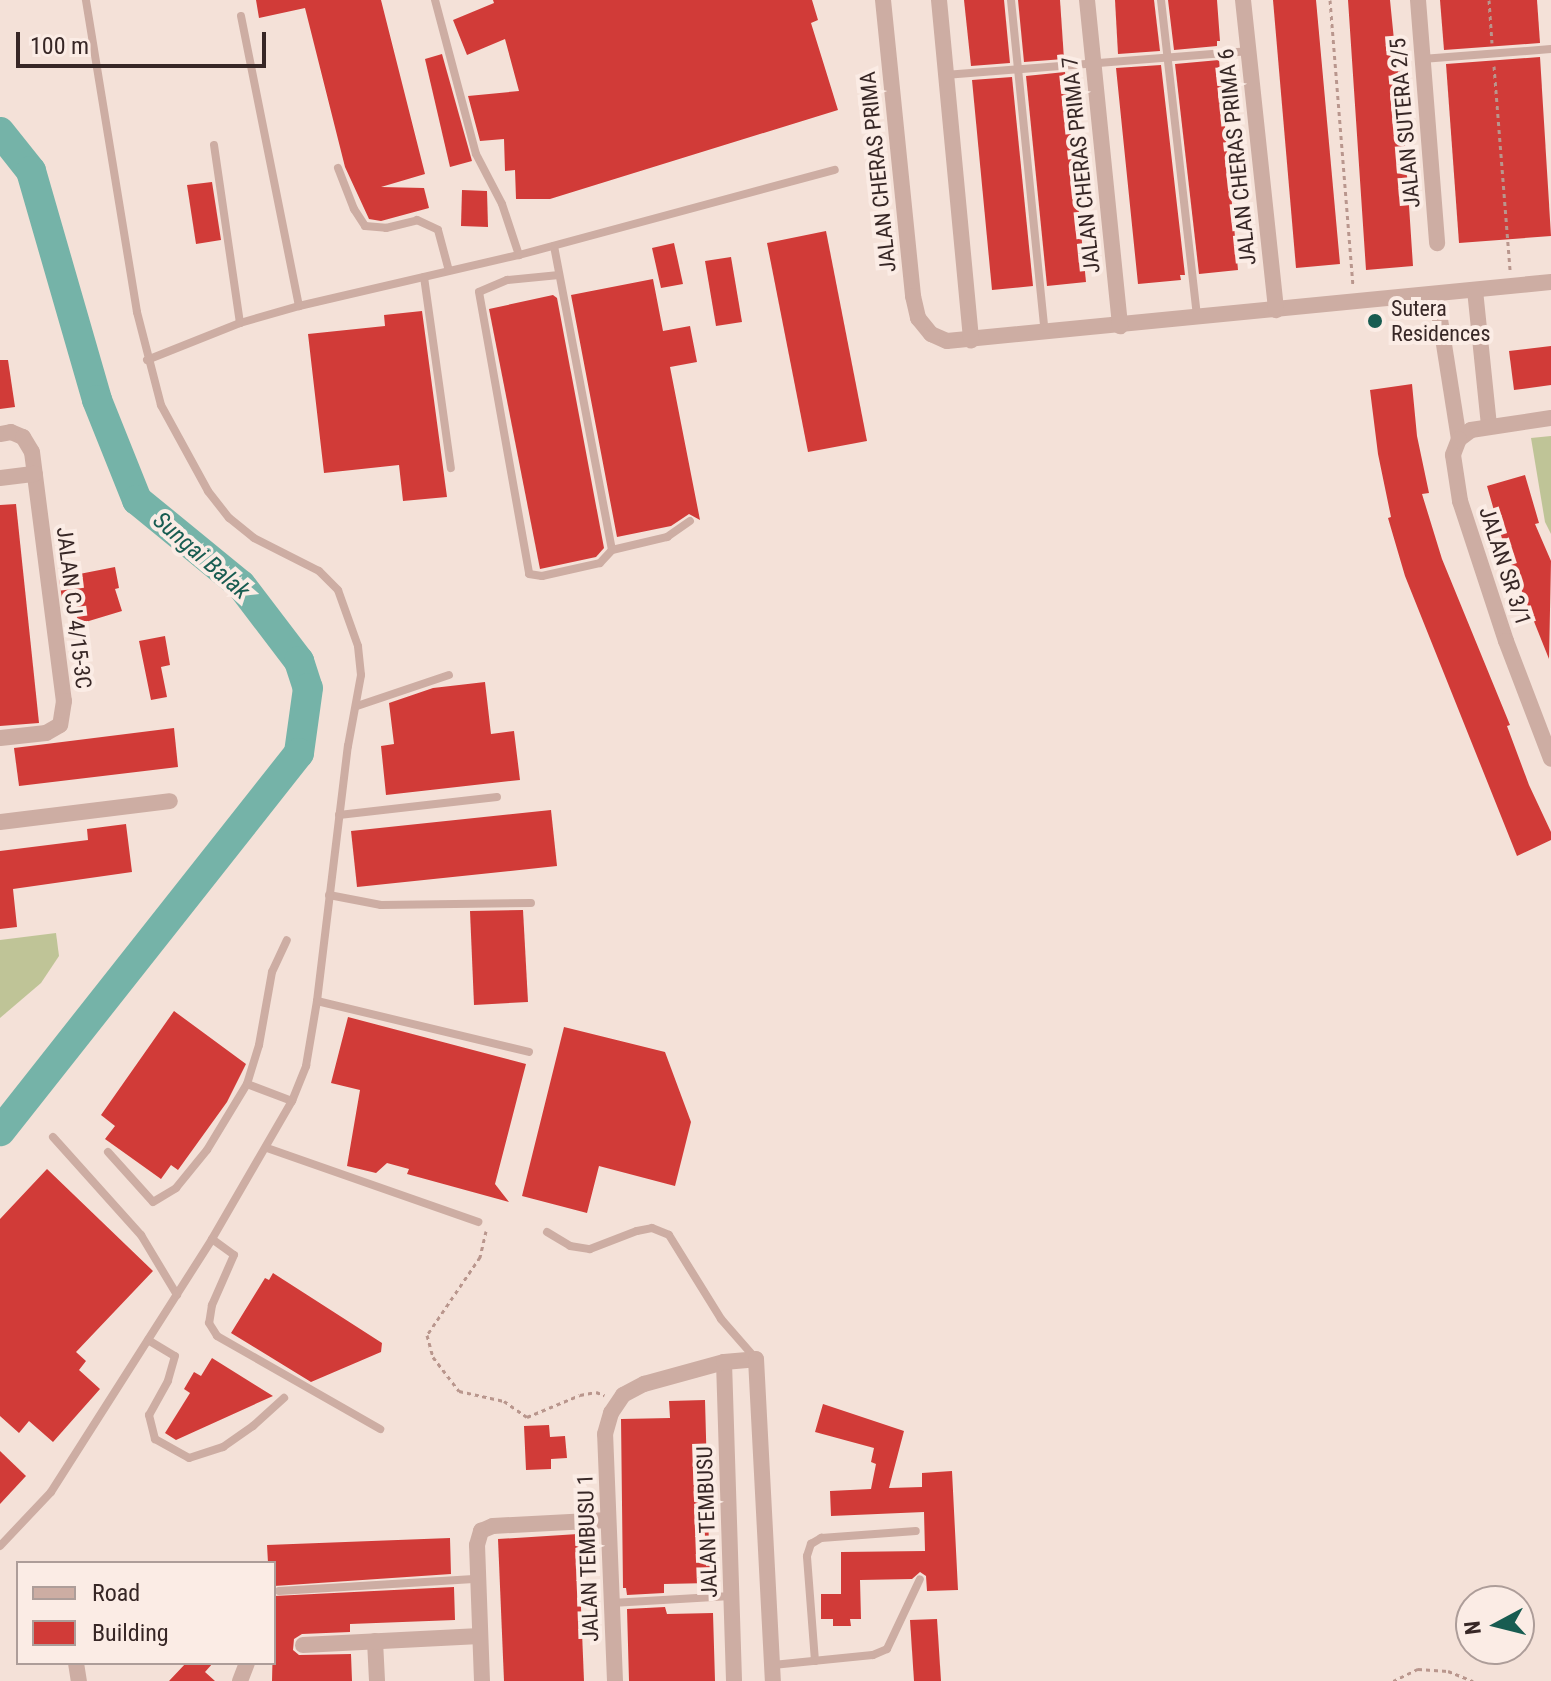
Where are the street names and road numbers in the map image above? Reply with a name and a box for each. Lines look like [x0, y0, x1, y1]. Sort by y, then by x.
street label: JALAN SUTERA 2/5 [1384, 37, 1426, 209]
street label: JALAN CHERAS PRIMA 6 [1212, 47, 1262, 267]
street label: JALAN CHERAS PRIMA 7 [1056, 55, 1106, 275]
street label: JALAN CHERAS PRIMA [854, 70, 902, 274]
street label: JALAN SR 3/1 [1473, 503, 1537, 629]
street label: JALAN CJ 4/15-3C [51, 526, 97, 690]
street label: JALAN TEMBUSU [691, 1445, 723, 1599]
street label: JALAN TEMBUSU 1 [572, 1474, 604, 1642]

